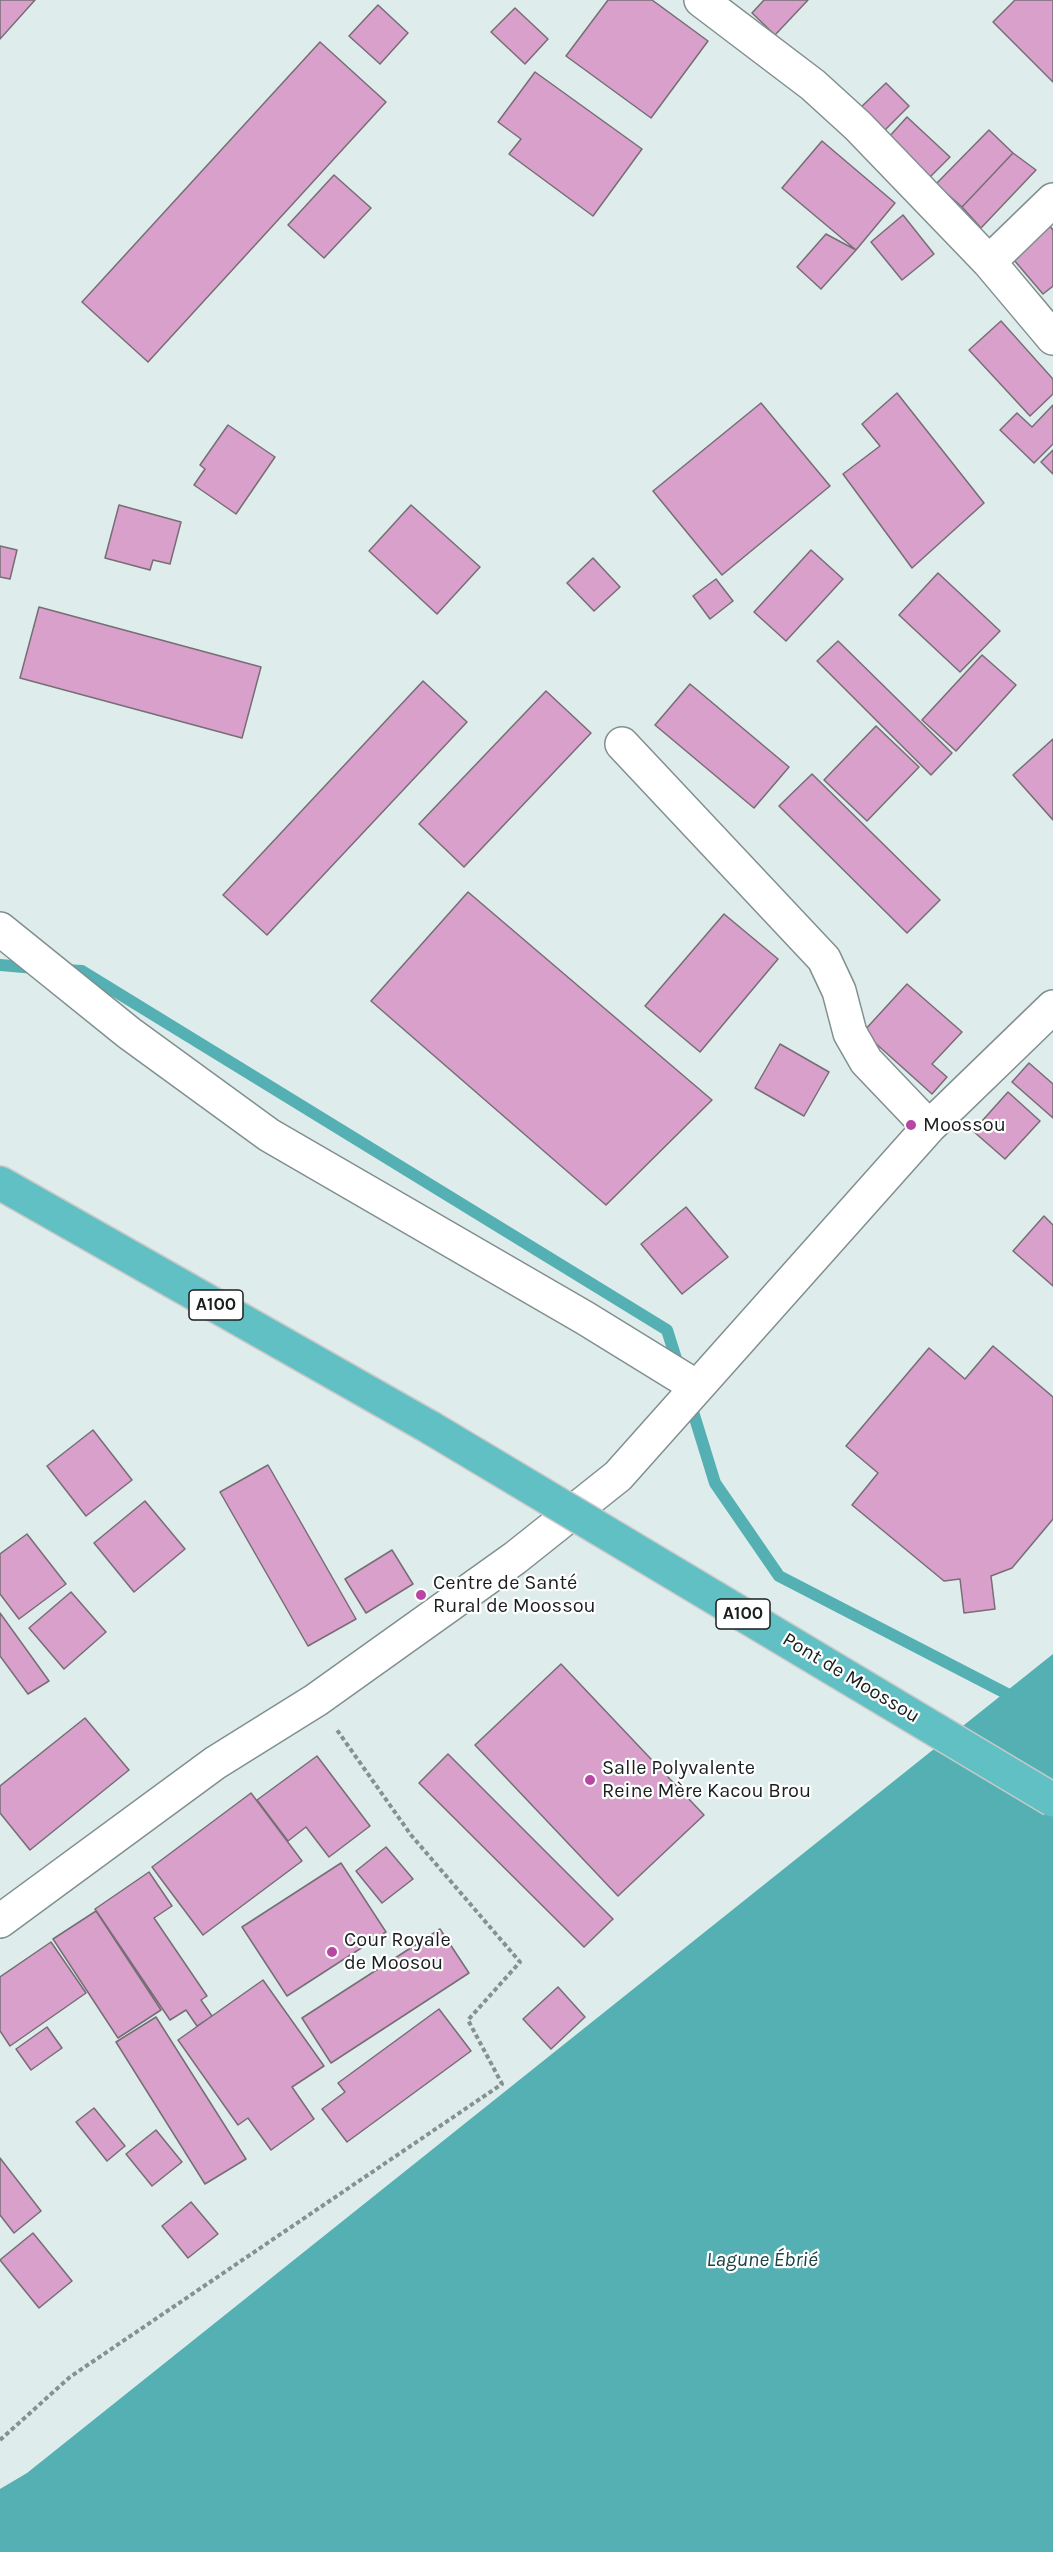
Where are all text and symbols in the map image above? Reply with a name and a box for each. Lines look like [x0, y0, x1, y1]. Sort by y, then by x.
place label: Moossou [923, 1113, 1006, 1137]
marker: Moossou [904, 1118, 918, 1132]
road number: A100 [189, 1290, 243, 1320]
place label: Centre de Santé Rural de Moossou [433, 1571, 596, 1618]
marker: Centre de Santé Rural de Moossou [414, 1588, 428, 1602]
road number: A100 [716, 1599, 770, 1629]
street label: Pont de Moossou [778, 1628, 924, 1728]
place label: Salle Polyvalente Reine Mère Kacou Brou [602, 1756, 811, 1803]
marker: Salle Polyvalente Reine Mère Kacou Brou [583, 1773, 597, 1787]
place label: Cour Royale de Moosou [344, 1928, 451, 1975]
marker: Cour Royale de Moosou [325, 1945, 339, 1959]
water label: Lagune Ébrié [706, 2247, 818, 2273]

